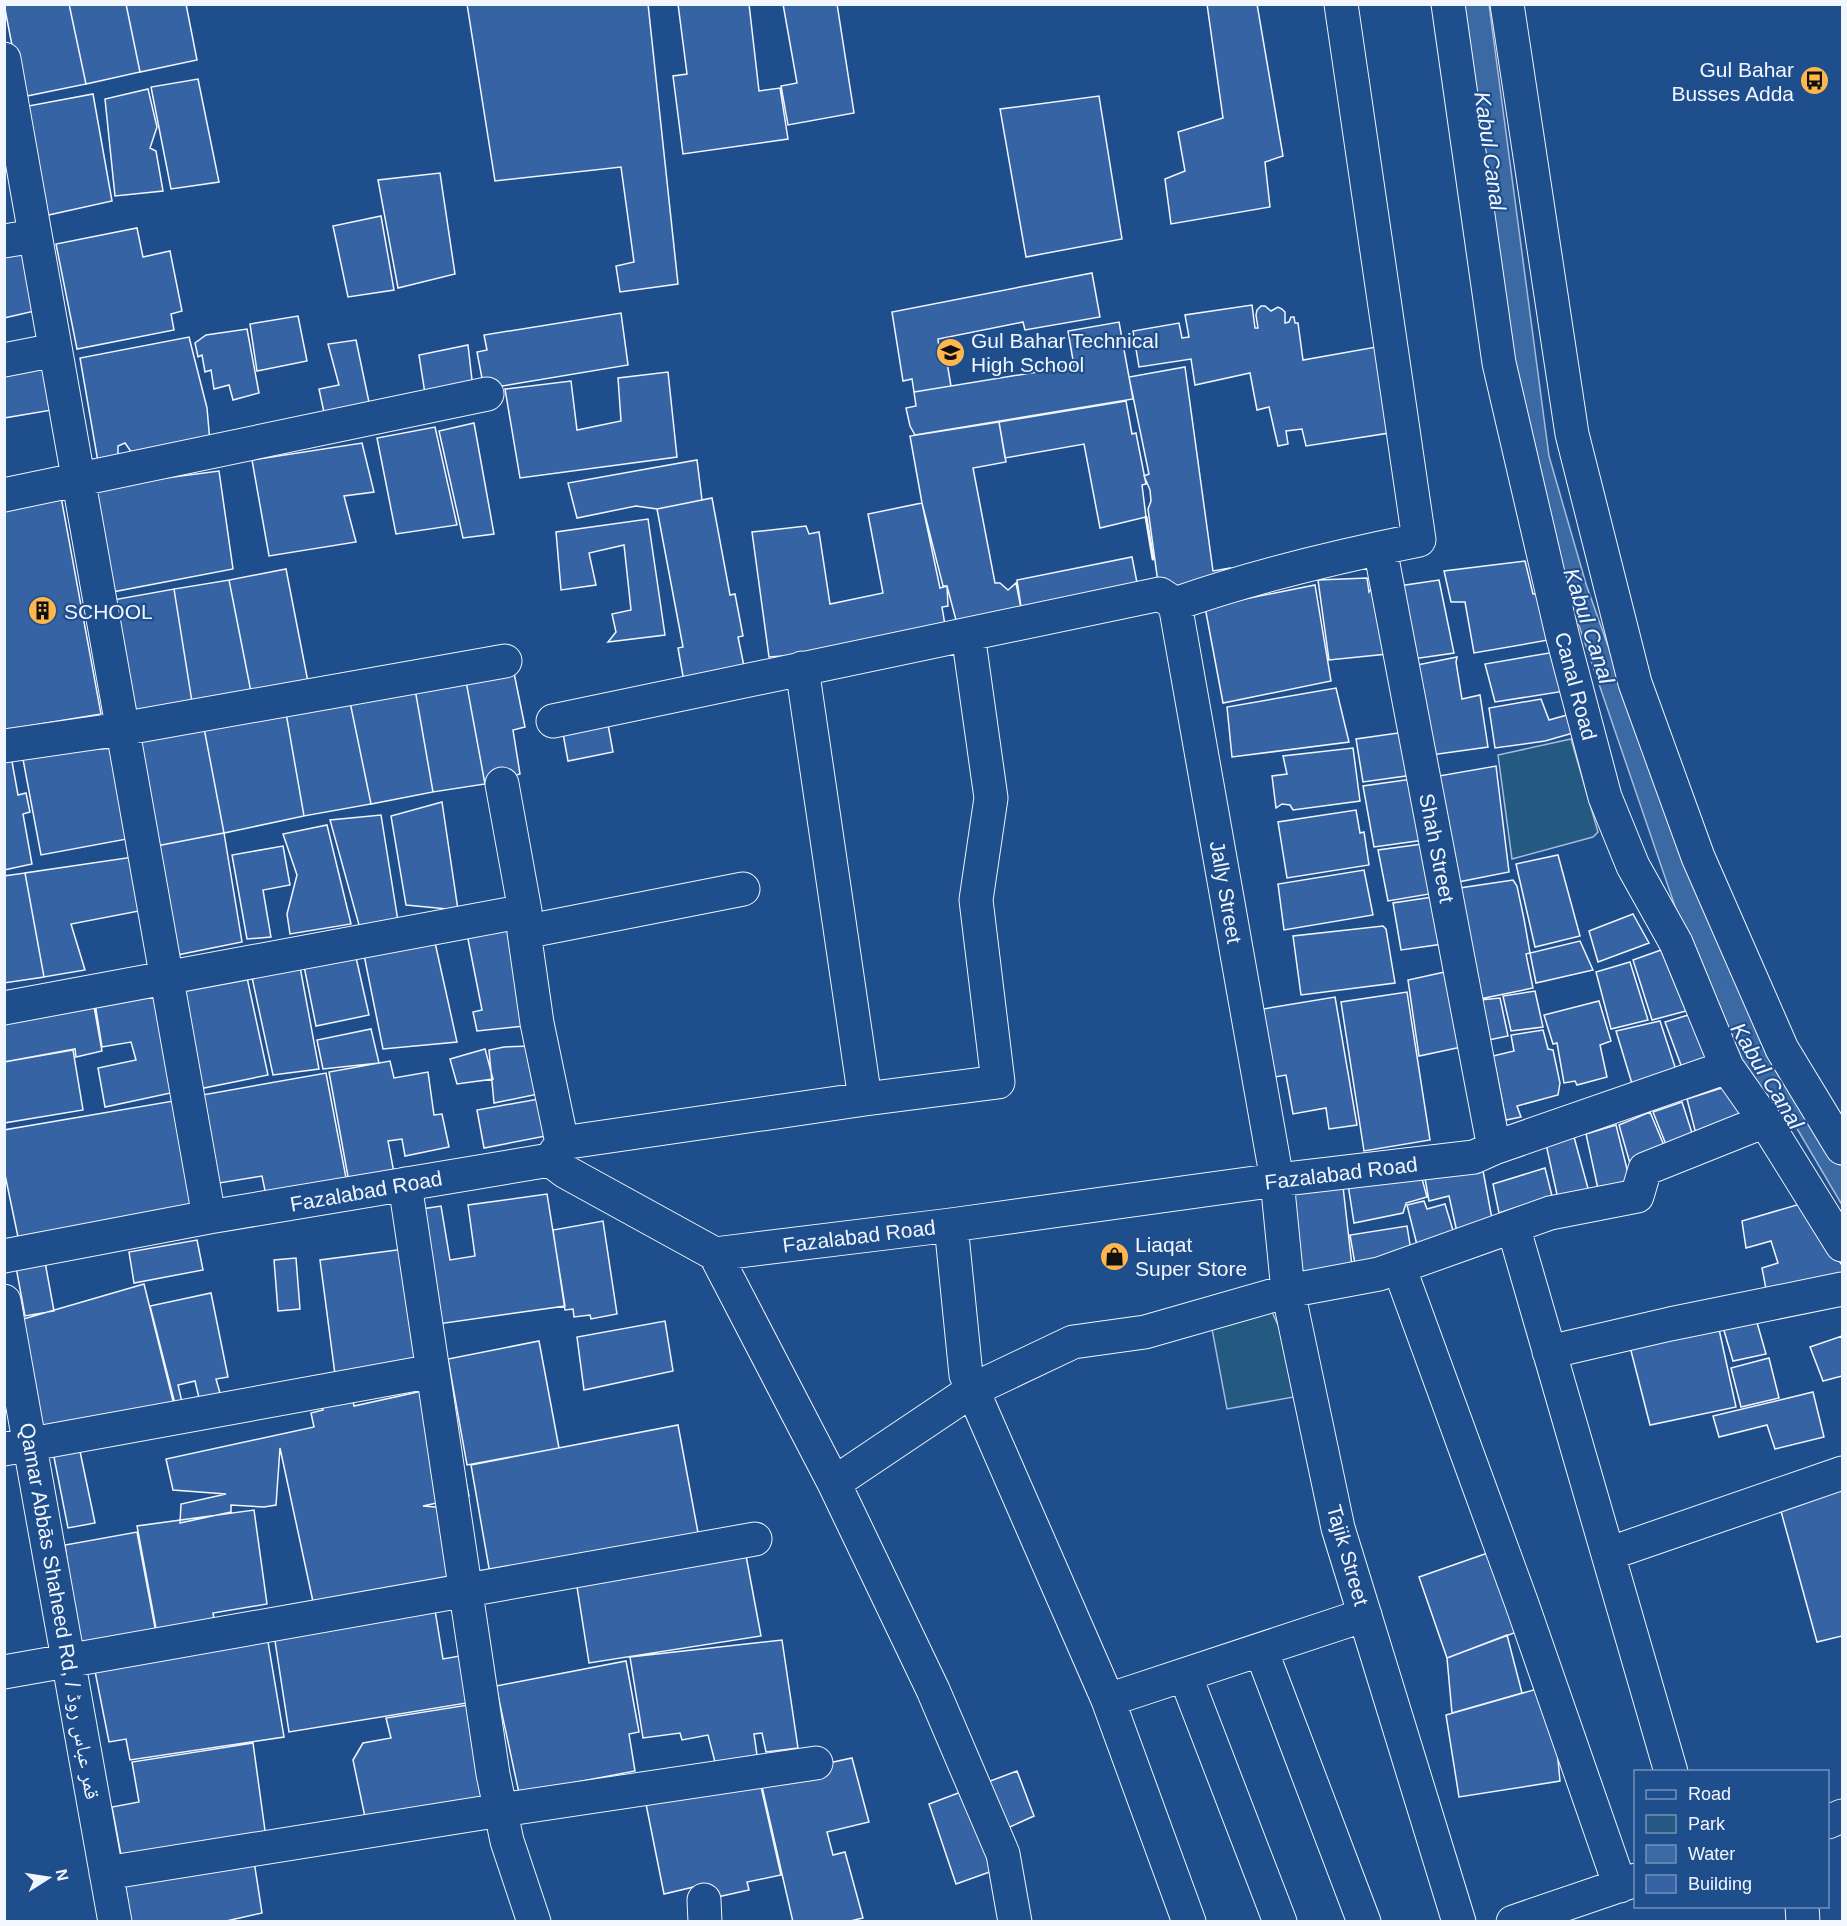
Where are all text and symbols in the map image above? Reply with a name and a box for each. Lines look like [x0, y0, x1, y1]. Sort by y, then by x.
place label: Gul Bahar Busses Adda [1671, 58, 1794, 105]
bus stop icon: Gul Bahar Busses Adda [1799, 65, 1831, 97]
water label: Kabul Canal [1469, 90, 1511, 213]
place label: Gul Bahar Technical High School [971, 329, 1159, 376]
school or university icon: Gul Bahar Technical High School [934, 336, 966, 368]
water label: Kabul Canal [1559, 565, 1620, 688]
building icon: SCHOOL [27, 595, 59, 627]
place label: SCHOOL [64, 600, 153, 623]
street label: Canal Road [1551, 629, 1601, 743]
street label: Shah Street [1415, 791, 1459, 905]
street label: Jally Street [1206, 839, 1246, 945]
water label: Kabul Canal [1725, 1018, 1809, 1135]
street label: Fazalabad Road [1263, 1152, 1419, 1194]
street label: Fazalabad Road [288, 1166, 444, 1216]
street label: Fazalabad Road [781, 1215, 937, 1257]
place label: Liaqat Super Store [1135, 1233, 1247, 1280]
shop icon: Liaqat Super Store [1098, 1240, 1130, 1272]
street label: Qamar Abbās Shaheed Rd, / قمر عباس روڈ [14, 1421, 104, 1801]
street label: Tajik Street [1323, 1502, 1373, 1608]
legend [1634, 1770, 1829, 1908]
text: Road [1688, 1784, 1731, 1804]
text: Park [1688, 1814, 1726, 1834]
text: Water [1688, 1844, 1735, 1864]
north arrow [18, 1848, 78, 1908]
text: N [53, 1868, 72, 1882]
text: Building [1688, 1874, 1752, 1894]

